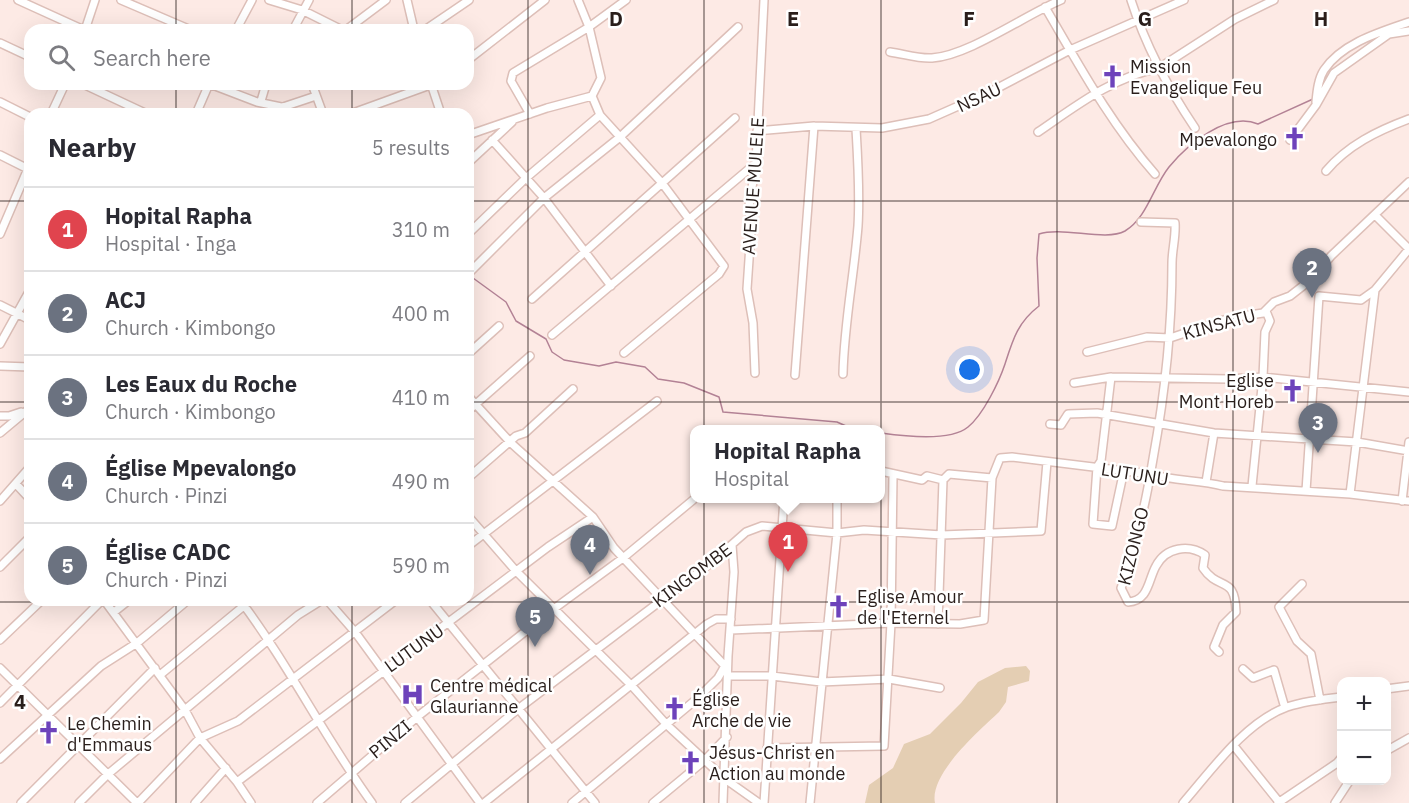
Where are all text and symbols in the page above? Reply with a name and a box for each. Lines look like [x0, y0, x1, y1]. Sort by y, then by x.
text: D [609, 5, 623, 32]
text: E [787, 5, 799, 32]
text: F [963, 5, 975, 32]
text: G [1138, 5, 1152, 32]
text: H [1314, 5, 1328, 32]
search box [24, 24, 474, 90]
icon: search [45, 41, 78, 74]
text: Search here [93, 43, 211, 72]
place label: Mission Evangelique Feu [1130, 55, 1262, 99]
church icon: Mission Evangelique Feu [1099, 63, 1125, 89]
street label: NSAU [953, 77, 1005, 117]
street label: AVENUE MULELE [737, 116, 769, 256]
church icon: Mpevalongo [1282, 126, 1308, 152]
place label: Mpevalongo [1179, 128, 1277, 151]
text: Nearby [48, 130, 136, 164]
text: 5 results [372, 134, 450, 161]
text: Hopital Rapha [105, 201, 252, 230]
text: 1 [62, 216, 74, 243]
text: 310 m [392, 216, 450, 243]
text: Hospital · Inga [105, 230, 236, 257]
pin: 2 [1292, 248, 1332, 298]
text: ACJ [105, 285, 146, 314]
text: 2 [62, 300, 74, 327]
text: 400 m [392, 300, 450, 327]
street label: KINSATU [1180, 303, 1258, 345]
text: Church · Kimbongo [105, 314, 276, 341]
your location [955, 355, 984, 384]
text: Les Eaux du Roche [105, 369, 297, 398]
place label: Eglise Mont Horeb [1179, 369, 1274, 413]
church icon: Eglise Mont Horeb [1279, 377, 1305, 403]
text: 3 [62, 384, 74, 411]
text: 410 m [392, 384, 450, 411]
text: Church · Kimbongo [105, 398, 276, 425]
pin: 3 [1298, 404, 1338, 453]
popup [690, 425, 885, 503]
text: Hopital Rapha [714, 436, 861, 465]
text: Église Mpevalongo [105, 453, 296, 482]
street label: LUTUNU [1100, 457, 1170, 491]
text: Hospital [714, 465, 789, 492]
text: 4 [62, 468, 74, 495]
text: 490 m [392, 468, 450, 495]
text: Church · Pinzi [105, 482, 228, 509]
street label: KIZONGO [1112, 505, 1154, 587]
pin: 1 [768, 522, 808, 572]
pin: 4 [570, 526, 610, 575]
text: Église CADC [105, 537, 231, 566]
street label: KINGOMBE [648, 538, 736, 612]
text: 5 [62, 552, 74, 579]
text: 590 m [392, 552, 450, 579]
text: Church · Pinzi [105, 566, 228, 593]
place label: Eglise Amour de l'Eternel [857, 585, 964, 629]
church icon: Eglise Amour de l'Eternel [826, 593, 852, 619]
pin: 5 [516, 598, 554, 647]
street label: LUTUNU [380, 619, 448, 677]
place label: Centre médical Glaurianne [430, 674, 552, 718]
map controls [1337, 677, 1391, 785]
button: + [1337, 677, 1391, 731]
hospital icon: Centre médical Glaurianne [399, 682, 425, 708]
text: 4 [14, 688, 26, 715]
place label: Église Arche de vie [692, 688, 791, 732]
church icon: Église Arche de vie [661, 696, 687, 722]
place label: Le Chemin d'Emmaus [67, 712, 152, 756]
street label: PINZI [364, 715, 416, 763]
church icon: Le Chemin d'Emmaus [36, 720, 62, 746]
button: − [1337, 731, 1391, 785]
place label: Jésus-Christ en Action au monde [709, 741, 846, 785]
church icon: Jésus-Christ en Action au monde [678, 749, 704, 775]

